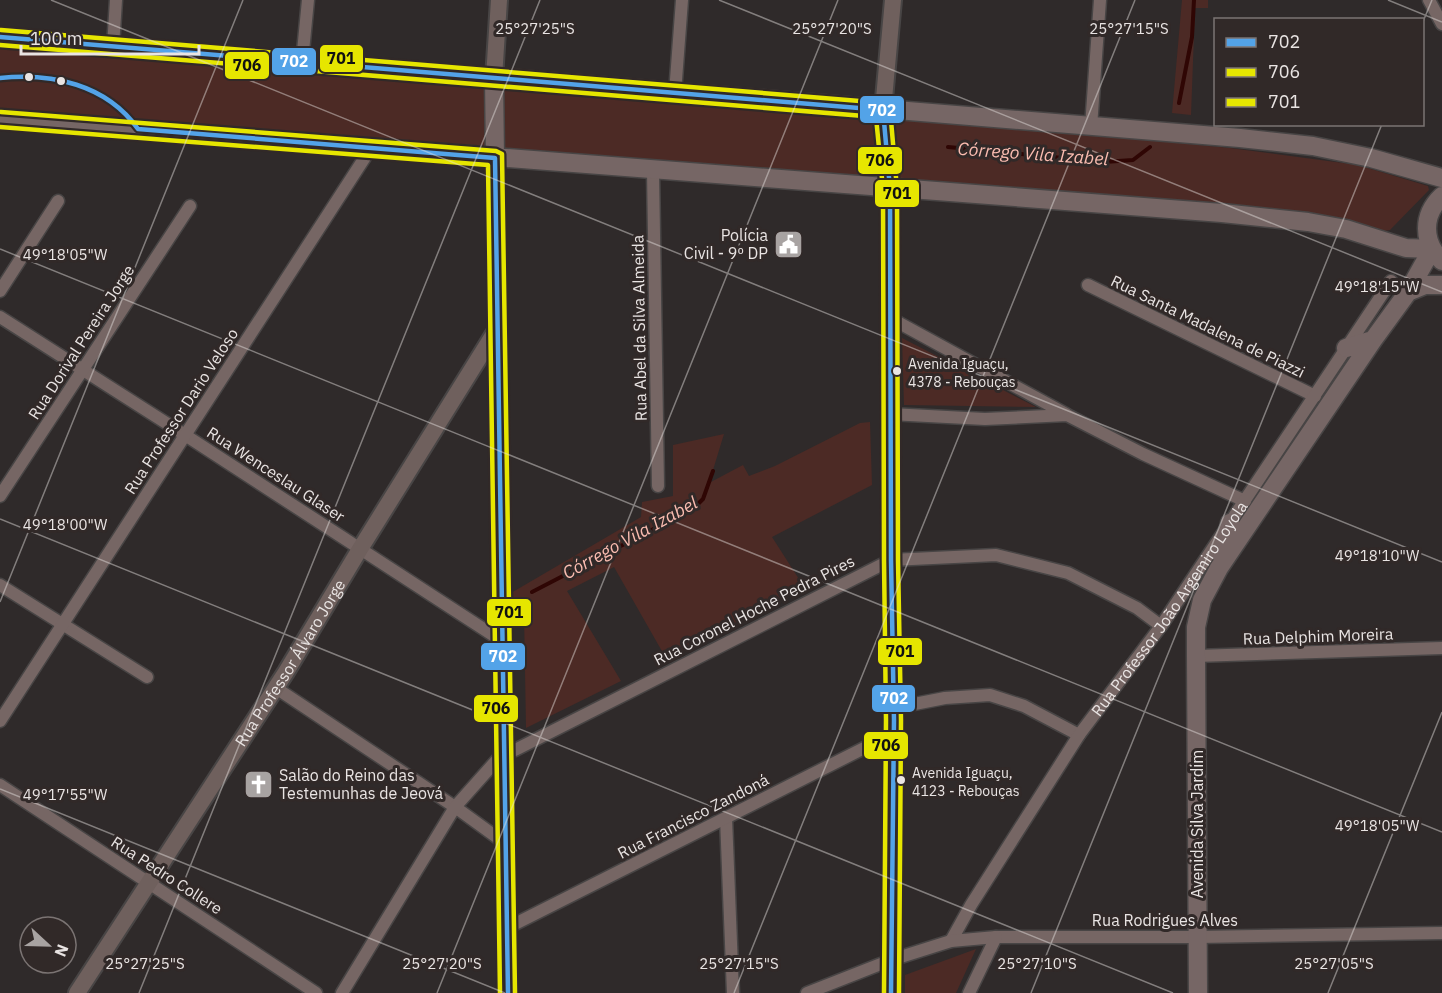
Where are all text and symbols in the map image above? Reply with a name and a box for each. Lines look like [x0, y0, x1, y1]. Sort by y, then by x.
scale bar [21, 18, 200, 56]
legend [1214, 18, 1424, 126]
text: 25°27'25"S [495, 19, 575, 38]
text: 25°27'20"S [792, 19, 872, 38]
text: 25°27'15"S [1089, 19, 1169, 38]
text: 100 m [30, 27, 82, 50]
text: 702 [1268, 30, 1300, 53]
line badge: 701 [319, 44, 364, 73]
line badge: 702 [271, 47, 317, 76]
text: 701 [327, 48, 356, 68]
line badge: 706 [224, 51, 270, 80]
text: 702 [280, 51, 308, 71]
text: 706 [233, 55, 262, 75]
text: 706 [1268, 60, 1300, 83]
unlabelled marker [23, 71, 35, 83]
unlabelled marker [55, 75, 67, 87]
text: 701 [1268, 90, 1300, 113]
line badge: 702 [859, 95, 905, 124]
text: 702 [868, 100, 896, 120]
water label: Córrego Vila Izabel [957, 137, 1109, 170]
line badge: 706 [857, 146, 903, 175]
text: 706 [866, 150, 895, 170]
line badge: 701 [874, 179, 920, 208]
text: 701 [883, 183, 912, 203]
place label: Polícia Civil - 9º DP [684, 225, 768, 263]
public building icon: Polícia Civil - 9º DP [773, 228, 805, 260]
street label: Rua Abel da Silva Almeida [627, 234, 651, 421]
text: 49°18'05"W [23, 245, 108, 264]
street label: Rua Dorival Pereira Jorge [24, 261, 139, 423]
street label: Rua Santa Madalena de Piazzi [1108, 270, 1308, 382]
text: 49°18'15"W [1335, 277, 1420, 296]
street label: Rua Professor Dario Veloso [120, 324, 242, 498]
place label: Avenida Iguaçu, 4378 - Rebouças [908, 355, 1016, 391]
marker: Avenida Iguaçu, 4378 - Rebouças [891, 365, 903, 377]
street label: Rua Wenceslau Glaser [203, 422, 349, 526]
water label: Córrego Vila Izabel [558, 491, 701, 584]
street label: Rua Professor João Argemiro Loyola [1087, 497, 1252, 720]
text: 49°18'00"W [23, 515, 108, 534]
text: 49°18'10"W [1335, 546, 1420, 565]
street label: Rua Coronel Hoche Pedra Pires [650, 550, 858, 670]
street label: Rua Professor Álvaro Jorge [230, 575, 350, 750]
line badge: 701 [486, 598, 532, 627]
text: 701 [495, 602, 524, 622]
street label: Rua Delphim Moreira [1242, 623, 1394, 649]
line badge: 701 [877, 637, 923, 666]
text: 701 [886, 641, 915, 661]
line badge: 702 [480, 642, 526, 671]
text: 702 [489, 646, 517, 666]
line badge: 702 [871, 684, 916, 713]
text: 702 [880, 688, 908, 708]
line badge: 706 [473, 694, 519, 723]
text: 706 [482, 698, 511, 718]
line badge: 706 [863, 731, 909, 760]
text: 706 [872, 735, 901, 755]
street label: Avenida Silva Jardim [1187, 750, 1207, 898]
place label: Avenida Iguaçu, 4123 - Rebouças [912, 764, 1020, 800]
place label: Salão do Reino das Testemunhas de Jeová [279, 765, 444, 803]
church icon: Salão do Reino das Testemunhas de Jeová [242, 768, 274, 800]
street label: Rua Francisco Zandoná [614, 769, 772, 863]
marker: Avenida Iguaçu, 4123 - Rebouças [895, 774, 907, 786]
text: 49°17'55"W [23, 785, 108, 804]
text: 49°18'05"W [1335, 816, 1420, 835]
street label: Rua Pedro Collere [108, 832, 227, 918]
street label: Rua Rodrigues Alves [1092, 910, 1238, 930]
north arrow [18, 915, 78, 975]
text: N [50, 941, 73, 960]
text: 25°27'25"S [105, 954, 185, 973]
text: 25°27'20"S [402, 954, 482, 973]
text: 25°27'15"S [699, 954, 779, 973]
text: 25°27'10"S [997, 954, 1077, 973]
text: 25°27'05"S [1294, 954, 1374, 973]

